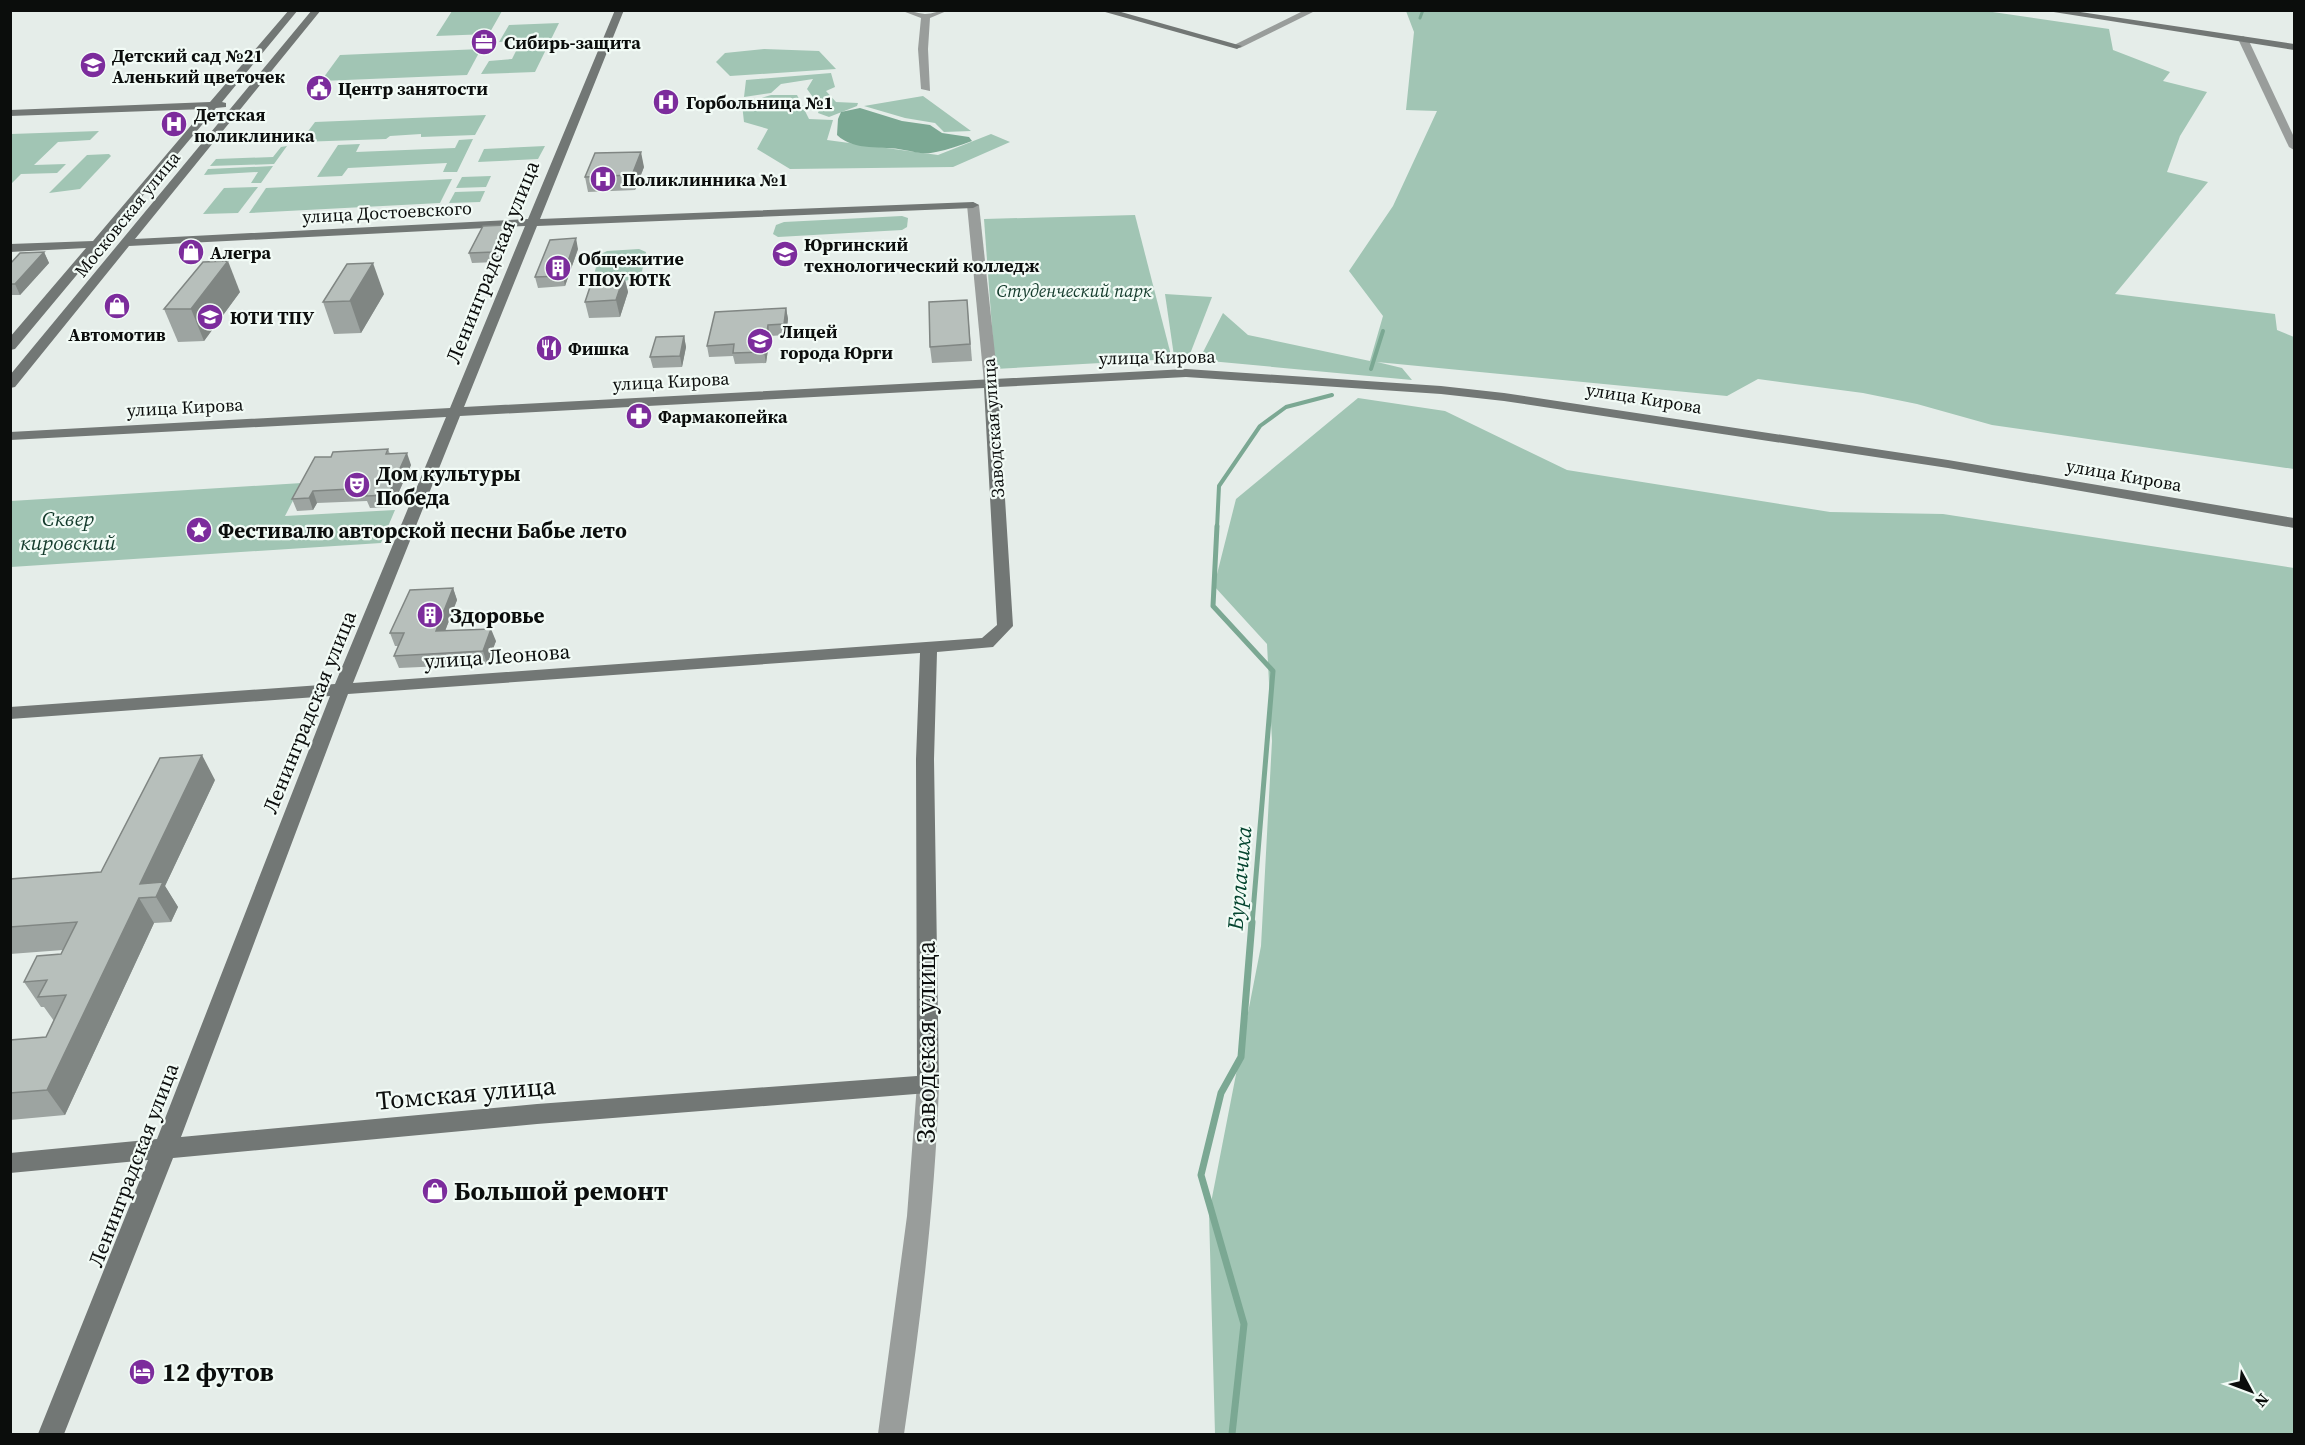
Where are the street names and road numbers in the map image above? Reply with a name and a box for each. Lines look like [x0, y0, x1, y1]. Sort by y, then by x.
street label: Московская улица [68, 145, 186, 282]
street label: Ленинградская улица [438, 156, 546, 368]
street label: улица Достоевского [302, 195, 473, 229]
street label: улица Кирова [1098, 343, 1216, 371]
street label: Заводская улица [976, 356, 1010, 499]
street label: улица Кирова [612, 365, 731, 397]
street label: улица Кирова [1584, 377, 1704, 420]
street label: улица Кирова [126, 391, 245, 423]
street label: улица Кирова [2064, 453, 2185, 498]
street label: Ленинградская улица [255, 606, 363, 818]
street label: улица Леонова [423, 636, 571, 676]
street label: Заводская улица [908, 940, 944, 1143]
street label: Ленинградская улица [81, 1058, 185, 1271]
street label: Томская улица [375, 1067, 558, 1119]

